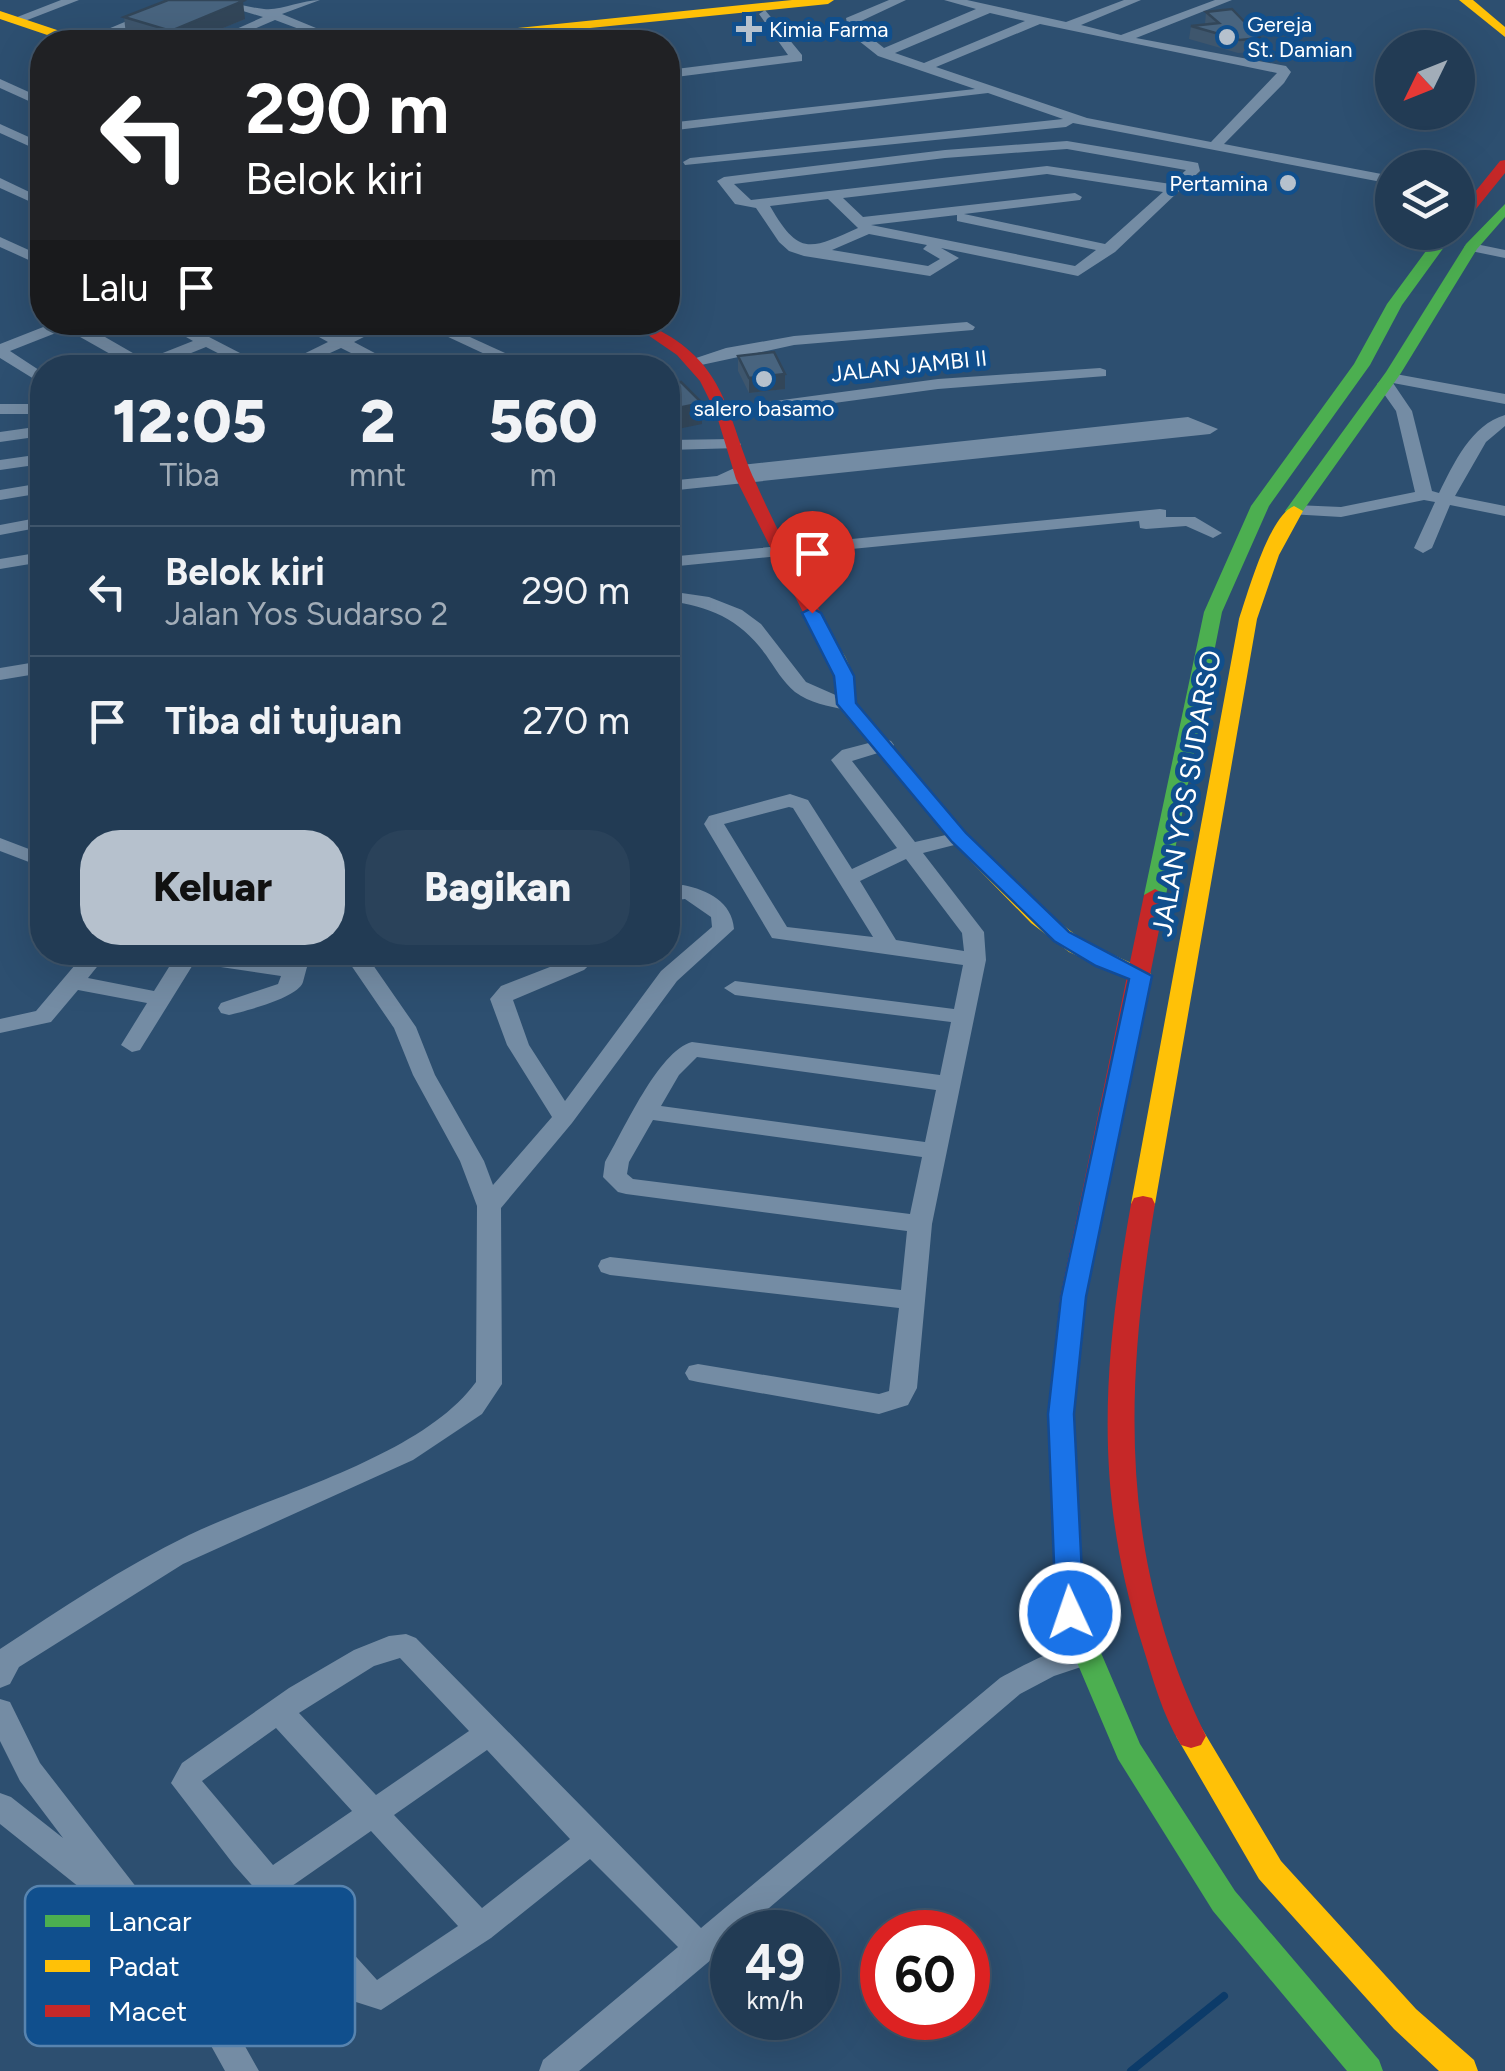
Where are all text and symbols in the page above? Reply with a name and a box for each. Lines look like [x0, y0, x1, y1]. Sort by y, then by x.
place label: Gereja St. Damian [1247, 11, 1353, 63]
place label: Kimia Farma [769, 16, 888, 43]
marker: Kimia Farma [738, 18, 760, 40]
marker: Gereja St. Damian [1216, 26, 1238, 48]
north arrow [1375, 30, 1475, 130]
map controls [1375, 30, 1475, 250]
text: 290 m [245, 66, 449, 151]
icon: left [80, 70, 210, 200]
button: layers [1375, 150, 1475, 250]
text: Belok kiri [245, 151, 424, 205]
place label: Pertamina [1169, 170, 1268, 197]
marker: Pertamina [1277, 172, 1299, 194]
icon: arrive [169, 260, 224, 315]
text: Lalu [80, 265, 149, 311]
street label: JALAN JAMBI II [830, 344, 988, 388]
marker: salero basamo [753, 368, 775, 390]
text: 12:05 [112, 385, 267, 457]
text: 2 [360, 385, 395, 457]
text: 560 [488, 385, 598, 457]
place label: salero basamo [693, 395, 835, 422]
text: Tiba [159, 456, 220, 494]
text: mnt [349, 456, 406, 494]
text: m [529, 456, 557, 494]
pin [770, 511, 855, 614]
icon: arrive [785, 526, 840, 581]
text: Belok kiri [165, 549, 325, 595]
icon: left [80, 564, 135, 619]
text: 290 m [521, 568, 630, 614]
text: Jalan Yos Sudarso 2 [165, 595, 448, 633]
street label: JALAN YOS SUDARSO [1144, 647, 1228, 939]
icon: arrive [80, 694, 135, 749]
text: Tiba di tujuan [165, 698, 402, 744]
text: 270 m [522, 698, 630, 744]
button: Keluar [80, 830, 345, 945]
button: Bagikan [365, 830, 630, 945]
position arrow [1018, 1561, 1122, 1665]
legend [25, 1886, 355, 2046]
text: Lancar [108, 1904, 192, 1938]
speed limit sign: 60 [860, 1910, 990, 2040]
text: 49 [745, 1932, 805, 1993]
text: Padat [108, 1949, 179, 1983]
text: km/h [746, 1985, 804, 2015]
text: Macet [108, 1994, 187, 2028]

